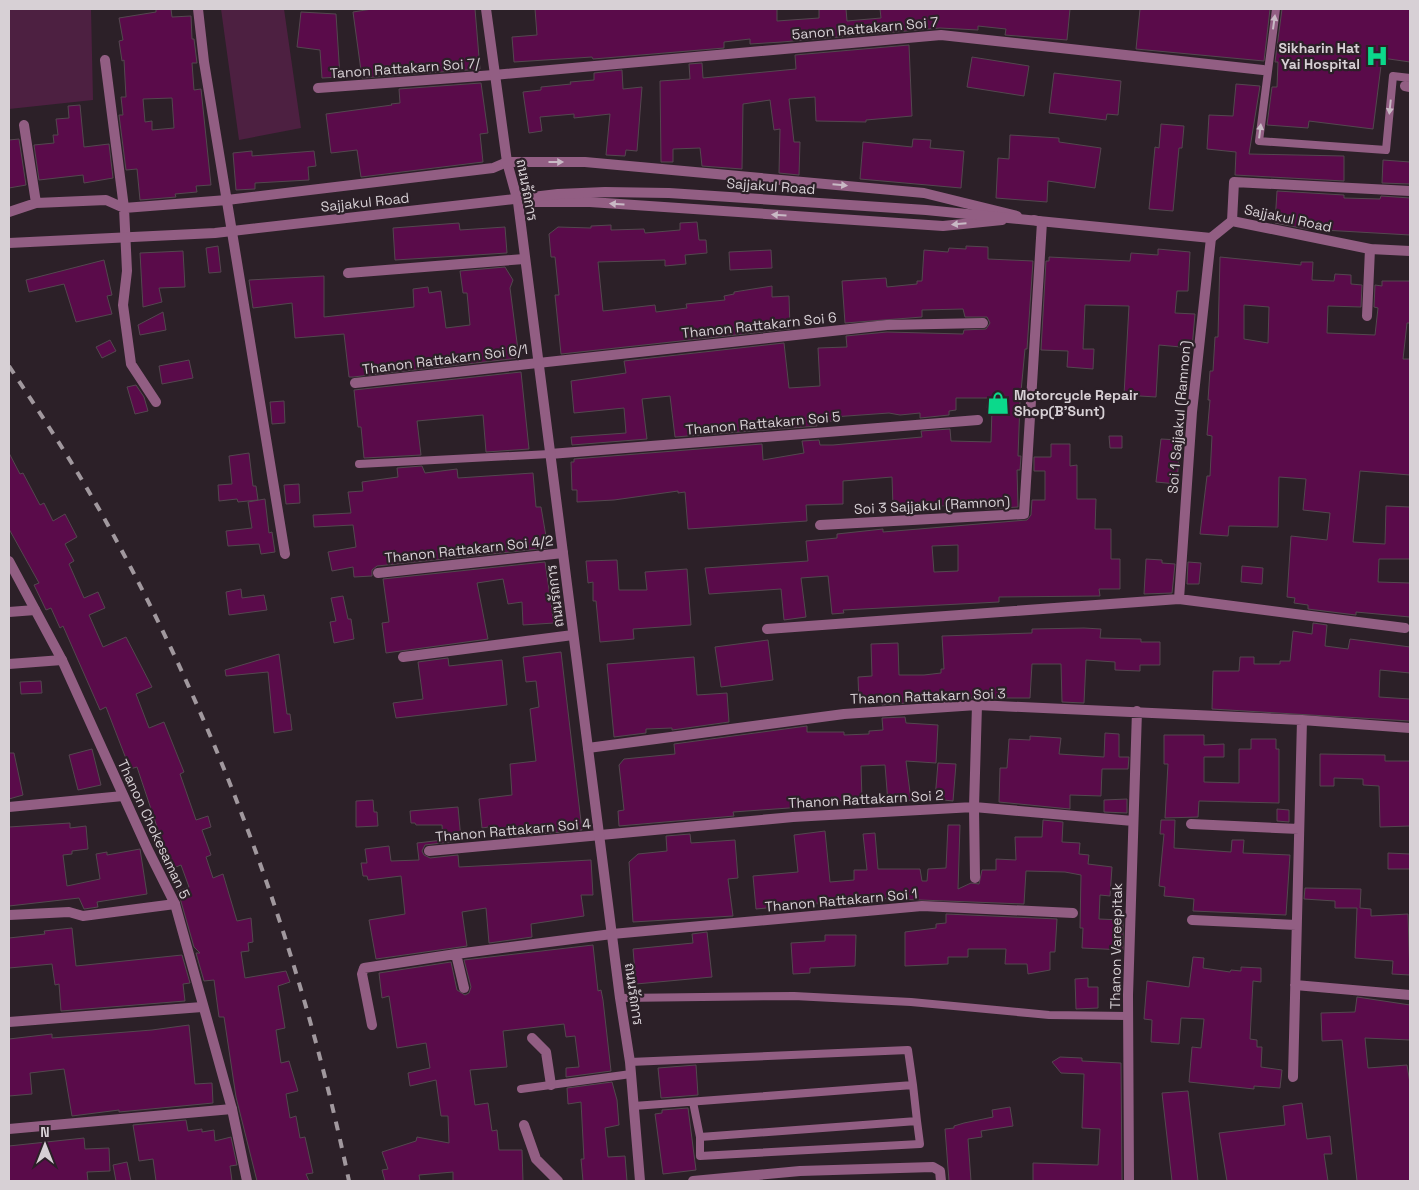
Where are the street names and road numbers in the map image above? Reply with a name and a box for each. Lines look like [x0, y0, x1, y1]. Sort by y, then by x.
street label: 5anon Rattakarn Soi 7 [791, 13, 939, 43]
street label: Tanon Rattakarn Soi 7/ [329, 54, 482, 82]
street label: ถนนรัถการ [512, 158, 542, 223]
street label: Sajjakul Road [726, 174, 816, 198]
street label: Sajjakul Road [320, 188, 410, 216]
street label: Sajjakul Road [1243, 200, 1333, 236]
street label: Thanon Rattakarn Soi 6 [681, 308, 837, 342]
street label: Thanon Rattakarn Soi 6/1 [361, 340, 529, 378]
street label: Soi 1 Sajjakul (Ramnon) [1163, 340, 1195, 494]
street label: Thanon Rattakarn Soi 5 [685, 407, 841, 439]
street label: Soi 3 Sajjakul (Ramnon) [853, 492, 1011, 518]
street label: Thanon Rattakarn Soi 4/2 [384, 531, 554, 567]
street label: ถนนรัถการ [542, 564, 568, 628]
street label: Thanon Rattakarn Soi 3 [850, 684, 1006, 708]
street label: Thanon Chokesaman 5 [114, 756, 194, 902]
street label: Thanon Rattakarn Soi 2 [788, 786, 944, 812]
street label: Thanon Rattakarn Soi 4 [434, 814, 592, 846]
street label: Thanon Vareepitak [1106, 882, 1126, 1009]
street label: Thanon Rattakarn Soi 1 [764, 884, 918, 916]
street label: ถนนรัถการ [621, 962, 647, 1026]

